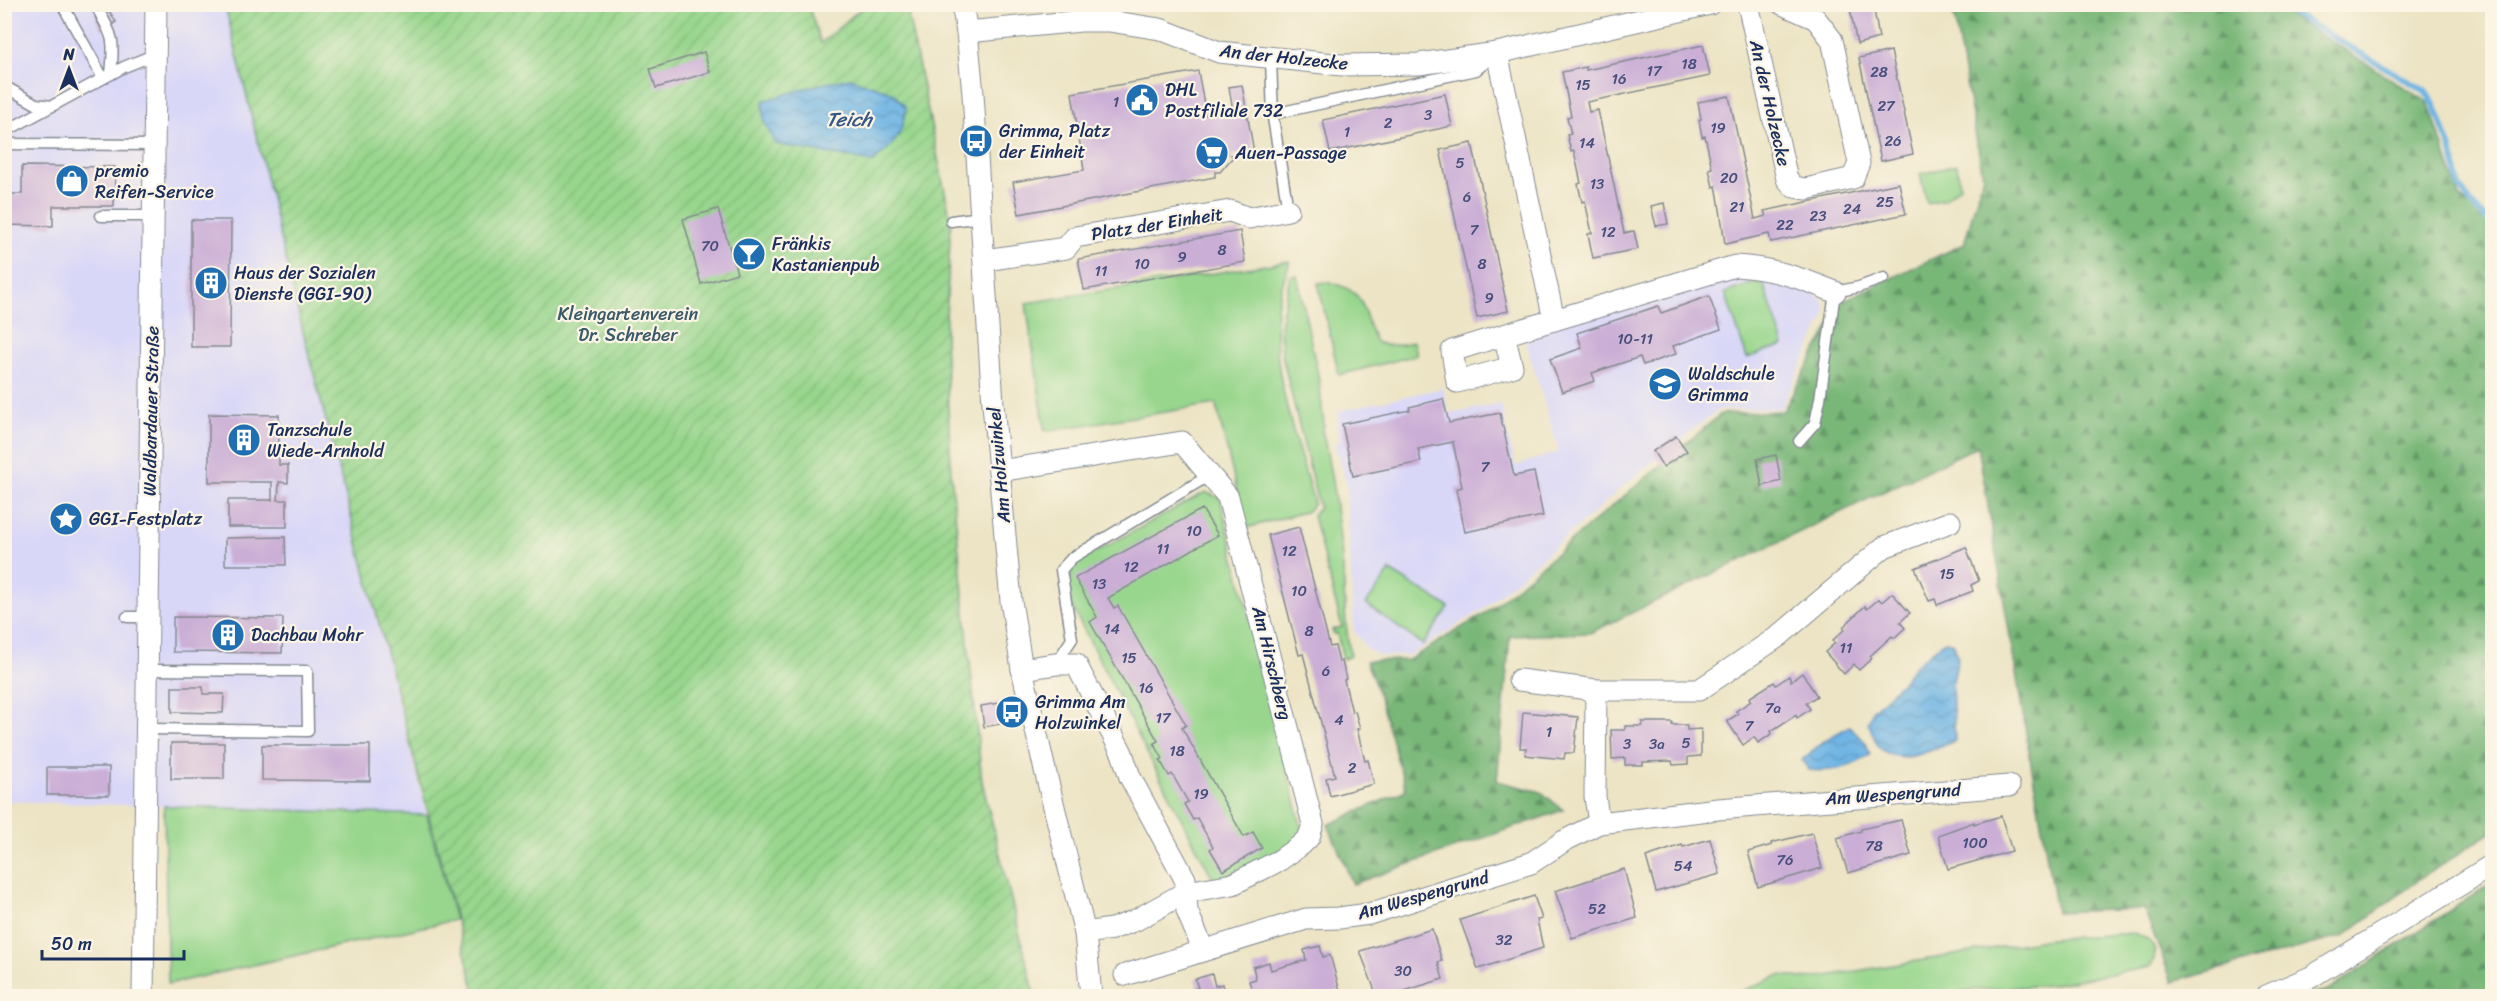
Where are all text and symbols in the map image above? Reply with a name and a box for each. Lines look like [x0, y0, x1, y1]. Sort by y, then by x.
street label: An der Holzecke [1217, 34, 1350, 80]
street label: An der Holzecke [1740, 36, 1800, 169]
north arrow [39, 39, 99, 99]
text: N [62, 40, 75, 69]
house number: 18 [1681, 51, 1697, 77]
house number: 17 [1646, 58, 1663, 84]
house number: 28 [1870, 59, 1888, 85]
house number: 16 [1612, 66, 1626, 92]
house number: 15 [1575, 72, 1591, 98]
place label: DHL Postfiliale 732 [1165, 74, 1283, 127]
public building icon: DHL Postfiliale 732 [1124, 82, 1160, 118]
house number: 1 [1113, 89, 1119, 115]
house number: 27 [1877, 93, 1896, 119]
water label: Teich [826, 102, 874, 137]
house number: 3 [1424, 102, 1432, 128]
house number: 2 [1384, 110, 1393, 136]
place label: Grimma, Platz der Einheit [999, 115, 1111, 168]
house number: 19 [1710, 115, 1726, 141]
house number: 1 [1344, 119, 1350, 145]
bus stop icon: Grimma, Platz der Einheit [958, 123, 994, 159]
house number: 26 [1884, 128, 1902, 154]
house number: 14 [1579, 130, 1595, 156]
supermarket icon: Auen-Passage [1194, 135, 1230, 171]
place label: Auen-Passage [1234, 137, 1347, 169]
house number: 5 [1455, 150, 1465, 176]
place label: premio Reifen-Service [94, 155, 214, 208]
shop icon: premio Reifen-Service [54, 163, 90, 199]
house number: 20 [1720, 165, 1738, 191]
house number: 13 [1590, 171, 1604, 197]
house number: 6 [1463, 184, 1471, 210]
house number: 25 [1876, 189, 1894, 215]
house number: 21 [1729, 194, 1745, 220]
house number: 24 [1843, 196, 1861, 222]
street label: Platz der Einheit [1089, 198, 1225, 250]
house number: 23 [1810, 203, 1826, 229]
house number: 22 [1776, 212, 1794, 238]
house number: 7 [1470, 217, 1480, 243]
house number: 12 [1600, 219, 1616, 245]
place label: Fränkis Kastanienpub [772, 228, 880, 281]
house number: 70 [701, 233, 719, 259]
bar icon: Fränkis Kastanienpub [731, 236, 767, 272]
house number: 8 [1217, 237, 1227, 263]
house number: 9 [1177, 244, 1187, 270]
house number: 10 [1134, 251, 1150, 277]
house number: 8 [1477, 251, 1487, 277]
place label: Haus der Sozialen Dienste (GGI-90) [234, 257, 376, 310]
house number: 11 [1095, 258, 1107, 284]
building icon: Haus der Sozialen Dienste (GGI-90) [193, 265, 229, 301]
house number: 9 [1484, 285, 1494, 311]
park label: Kleingartenverein Dr. Schreber [558, 298, 699, 351]
street label: Waldbardauer Straße [134, 326, 168, 496]
house number: 10-11 [1617, 326, 1653, 352]
place label: Waldschule Grimma [1688, 358, 1775, 411]
school or university icon: Waldschule Grimma [1647, 366, 1683, 402]
street label: Am Holzwinkel [978, 405, 1020, 525]
place label: Tanzschule Wiede-Arnhold [267, 414, 385, 467]
building icon: Tanzschule Wiede-Arnhold [226, 422, 262, 458]
house number: 7 [1481, 454, 1491, 480]
place icon: GGI-Festplatz [48, 501, 84, 537]
place label: GGI-Festplatz [89, 503, 203, 535]
house number: 10 [1186, 518, 1202, 544]
house number: 11 [1157, 536, 1169, 562]
house number: 12 [1281, 538, 1297, 564]
house number: 12 [1123, 554, 1139, 580]
house number: 15 [1939, 561, 1955, 587]
house number: 13 [1092, 571, 1106, 597]
house number: 10 [1291, 578, 1307, 604]
street label: Am Hirschberg [1242, 602, 1302, 723]
house number: 14 [1104, 616, 1120, 642]
building icon: Dachbau Mohr [210, 617, 246, 653]
house number: 8 [1304, 618, 1314, 644]
place label: Dachbau Mohr [251, 619, 364, 651]
house number: 11 [1840, 635, 1852, 661]
house number: 15 [1121, 645, 1137, 671]
house number: 6 [1322, 658, 1330, 684]
house number: 16 [1139, 675, 1153, 701]
place label: Grimma Am Holzwinkel [1035, 686, 1126, 739]
bus stop icon: Grimma Am Holzwinkel [994, 694, 1030, 730]
house number: 7a [1765, 695, 1782, 721]
house number: 17 [1155, 705, 1172, 731]
house number: 4 [1334, 707, 1344, 733]
house number: 7 [1745, 713, 1755, 739]
house number: 1 [1546, 719, 1552, 745]
house number: 5 [1681, 730, 1691, 756]
house number: 3 [1623, 731, 1631, 757]
house number: 3a [1649, 731, 1665, 757]
house number: 18 [1169, 738, 1185, 764]
house number: 2 [1348, 755, 1357, 781]
street label: Am Wespengrund [1823, 773, 1963, 815]
house number: 19 [1193, 781, 1209, 807]
house number: 100 [1962, 830, 1988, 856]
house number: 78 [1865, 833, 1883, 859]
house number: 76 [1776, 847, 1794, 873]
house number: 54 [1674, 853, 1692, 879]
street label: Am Wespengrund [1353, 861, 1494, 929]
house number: 52 [1588, 896, 1606, 922]
scale bar [42, 923, 184, 961]
house number: 32 [1496, 927, 1513, 953]
text: 50 m [51, 928, 92, 960]
house number: 30 [1394, 958, 1412, 984]

